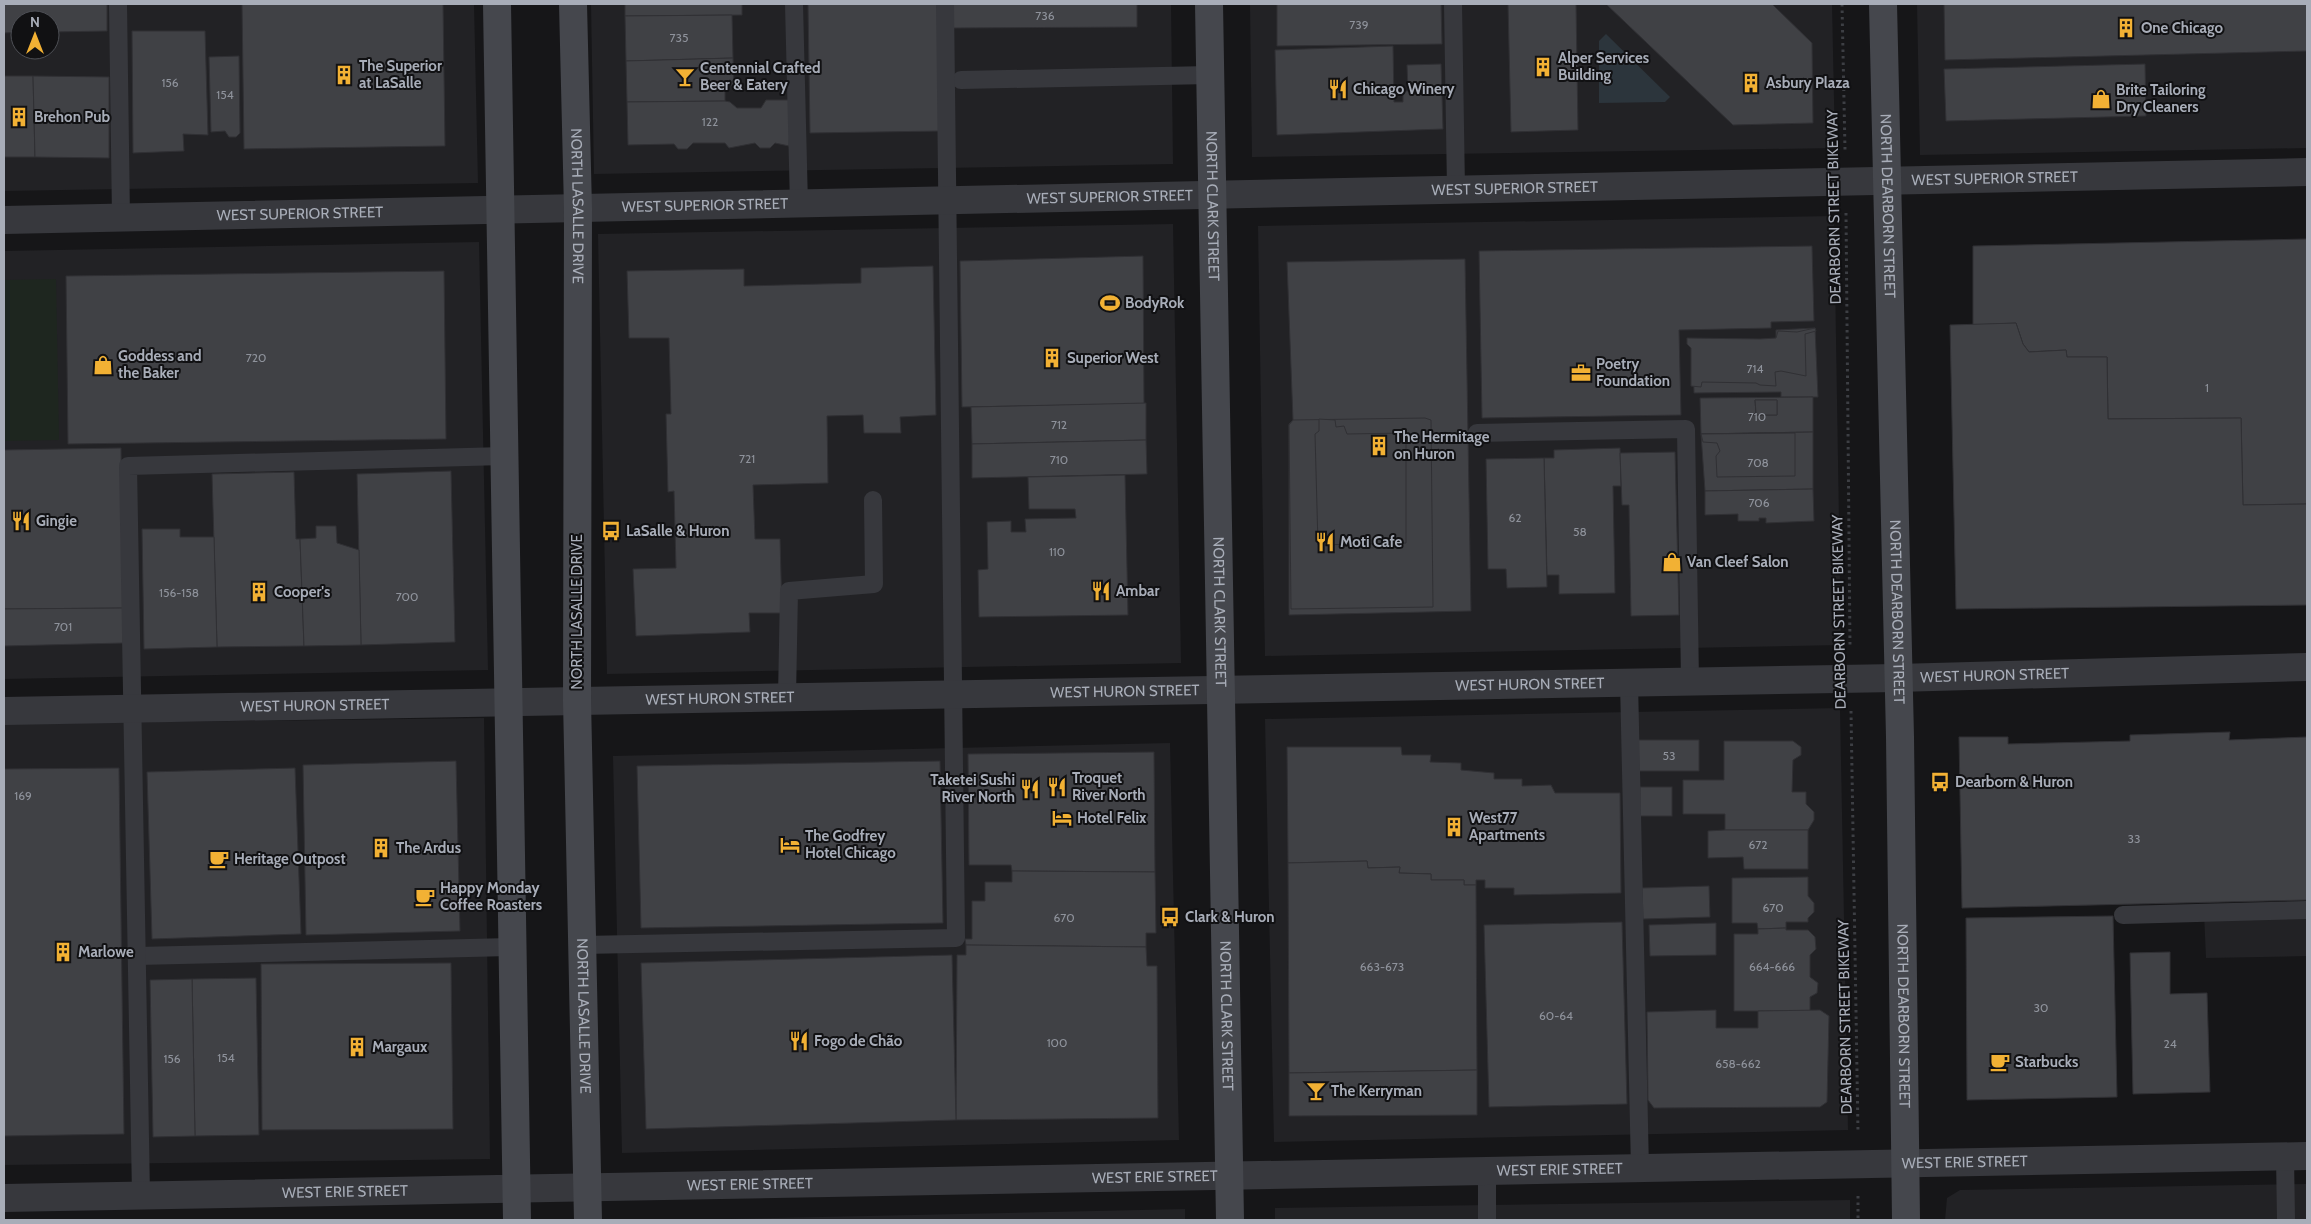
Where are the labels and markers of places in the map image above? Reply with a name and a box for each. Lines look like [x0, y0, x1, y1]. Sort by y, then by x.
building icon: One Chicago [2115, 17, 2137, 39]
place label: One Chicago [2141, 19, 2223, 37]
place label: Alper Services Building [1558, 49, 1649, 84]
building icon: Alper Services Building [1532, 56, 1554, 78]
place label: The Superior at LaSalle [359, 57, 442, 92]
place label: Centennial Crafted Beer & Eatery [700, 59, 821, 94]
building icon: The Superior at LaSalle [333, 64, 355, 86]
bar icon: Centennial Crafted Beer & Eatery [674, 66, 696, 88]
building icon: Asbury Plaza [1740, 72, 1762, 94]
place label: Asbury Plaza [1766, 74, 1850, 92]
restaurant icon: Chicago Winery [1327, 78, 1349, 100]
place label: Chicago Winery [1353, 80, 1456, 98]
place label: Brite Tailoring Dry Cleaners [2116, 81, 2206, 116]
shop icon: Brite Tailoring Dry Cleaners [2090, 88, 2112, 110]
building icon: Brehon Pub [8, 106, 30, 128]
place label: Brehon Pub [34, 108, 110, 126]
sports icon: BodyRok [1099, 292, 1121, 314]
place label: BodyRok [1125, 294, 1185, 312]
place label: Goddess and the Baker [118, 347, 202, 382]
building icon: Superior West [1041, 347, 1063, 369]
place label: Superior West [1067, 349, 1159, 367]
shop icon: Goddess and the Baker [92, 354, 114, 376]
place label: Poetry Foundation [1596, 355, 1670, 390]
office icon: Poetry Foundation [1570, 362, 1592, 384]
place label: The Hermitage on Huron [1394, 428, 1490, 463]
building icon: The Hermitage on Huron [1368, 435, 1390, 457]
restaurant icon: Gingie [10, 510, 32, 532]
place label: Gingie [36, 512, 77, 530]
bus stop icon: LaSalle & Huron [600, 520, 622, 542]
place label: LaSalle & Huron [626, 522, 729, 540]
restaurant icon: Moti Cafe [1314, 531, 1336, 553]
place label: Moti Cafe [1340, 533, 1402, 551]
shop icon: Van Cleef Salon [1661, 551, 1683, 573]
place label: Van Cleef Salon [1687, 553, 1789, 571]
restaurant icon: Ambar [1090, 580, 1112, 602]
building icon: Cooper's [248, 581, 270, 603]
place label: Ambar [1116, 582, 1159, 600]
place label: Cooper's [274, 583, 330, 601]
place label: Troquet River North [1072, 769, 1146, 804]
place label: Taketei Sushi River North [930, 771, 1015, 806]
bus stop icon: Dearborn & Huron [1929, 771, 1951, 793]
place label: Dearborn & Huron [1955, 773, 2073, 791]
restaurant icon: Troquet River North [1046, 776, 1068, 798]
restaurant icon: Taketei Sushi River North [1019, 778, 1041, 800]
hotel icon: Hotel Felix [1051, 807, 1073, 829]
place label: Hotel Felix [1077, 809, 1147, 827]
place label: West77 Apartments [1469, 809, 1545, 844]
building icon: West77 Apartments [1443, 816, 1465, 838]
place label: The Godfrey Hotel Chicago [805, 827, 896, 862]
hotel icon: The Godfrey Hotel Chicago [779, 834, 801, 856]
building icon: The Ardus [370, 837, 392, 859]
place label: The Ardus [396, 839, 461, 857]
cafe icon: Heritage Outpost [208, 848, 230, 870]
place label: Heritage Outpost [234, 850, 346, 868]
place label: Happy Monday Coffee Roasters [440, 879, 542, 914]
cafe icon: Happy Monday Coffee Roasters [414, 886, 436, 908]
bus stop icon: Clark & Huron [1159, 906, 1181, 928]
place label: Clark & Huron [1185, 908, 1275, 926]
building icon: Marlowe [52, 941, 74, 963]
place label: Marlowe [78, 943, 134, 961]
restaurant icon: Fogo de Chão [788, 1030, 810, 1052]
place label: Fogo de Chão [814, 1032, 903, 1050]
building icon: Margaux [346, 1036, 368, 1058]
place label: Margaux [372, 1038, 428, 1056]
cafe icon: Starbucks [1989, 1051, 2011, 1073]
place label: Starbucks [2015, 1053, 2078, 1071]
bar icon: The Kerryman [1305, 1080, 1327, 1102]
place label: The Kerryman [1331, 1082, 1422, 1100]

